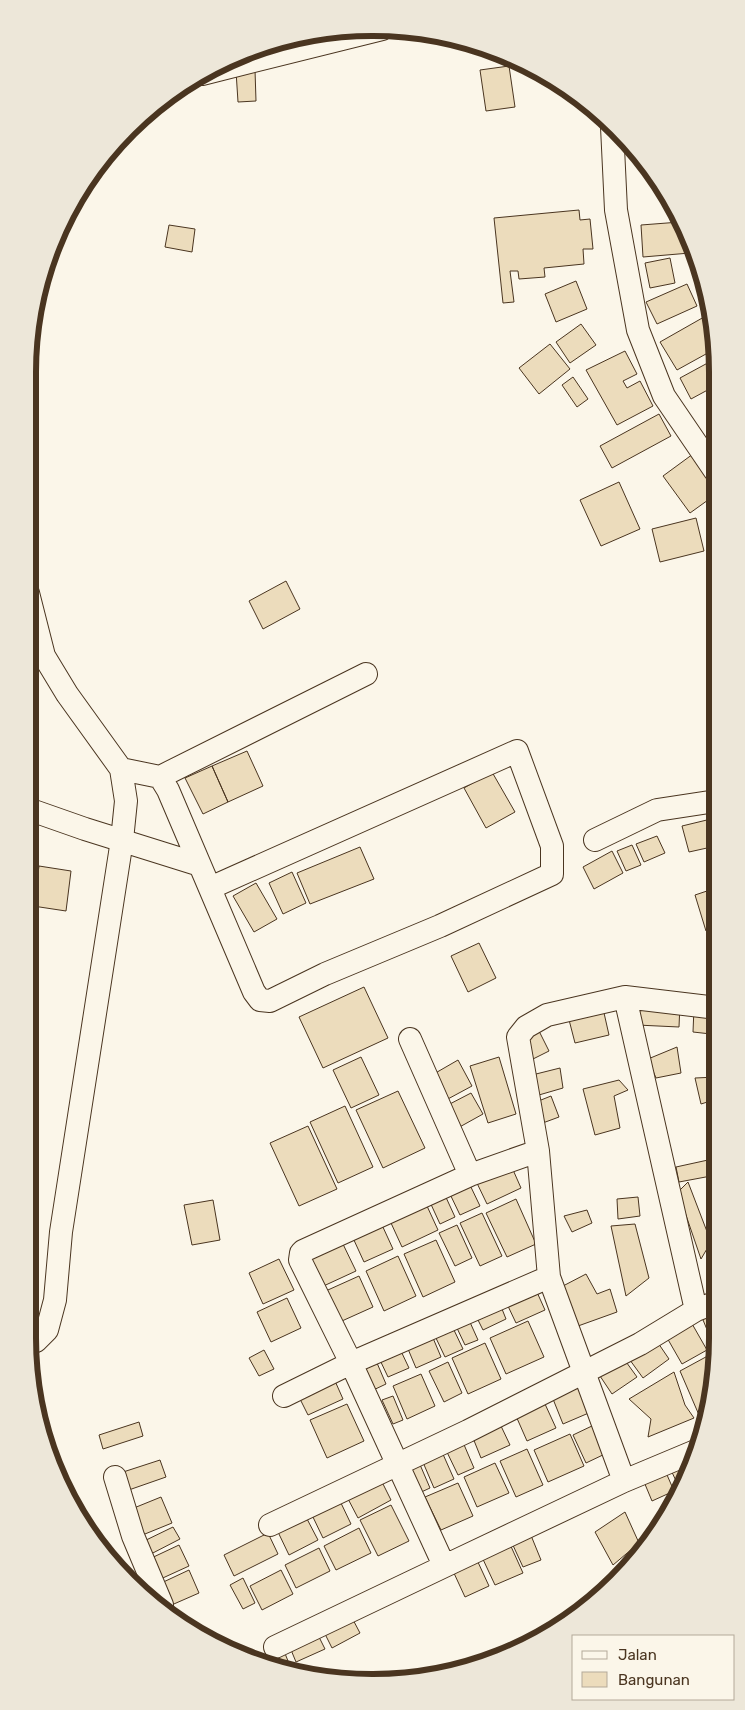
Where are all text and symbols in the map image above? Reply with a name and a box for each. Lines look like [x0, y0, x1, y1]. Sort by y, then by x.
legend [572, 1635, 735, 1700]
text: Jalan [618, 1646, 657, 1664]
text: Bangunan [618, 1671, 690, 1689]

